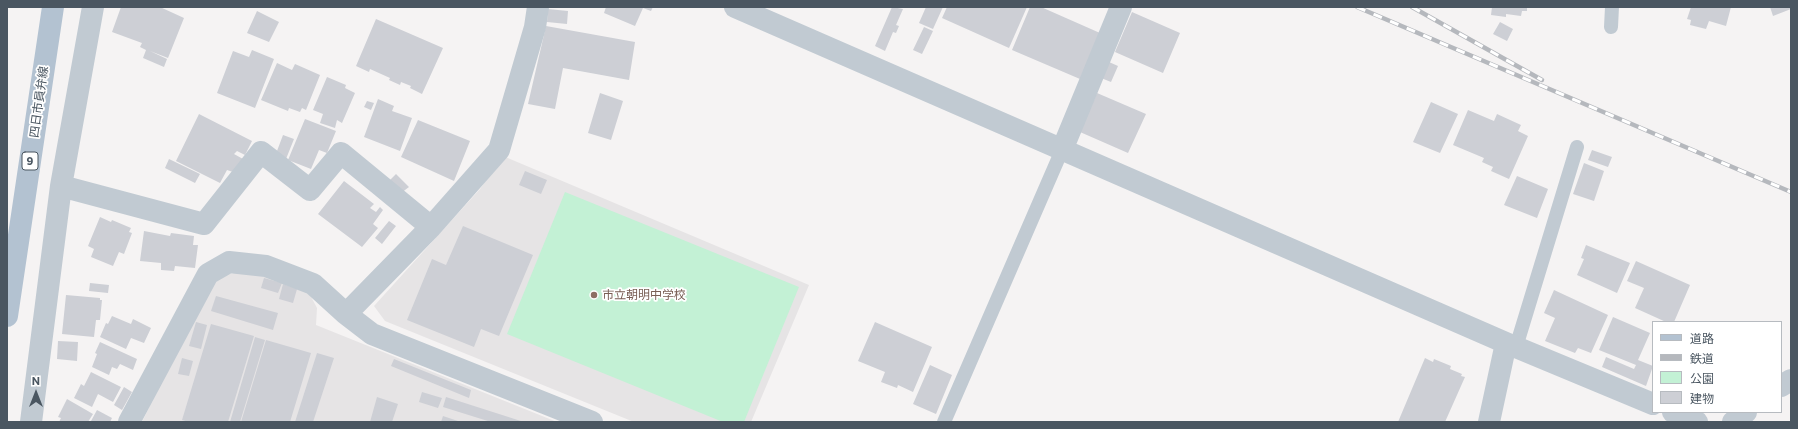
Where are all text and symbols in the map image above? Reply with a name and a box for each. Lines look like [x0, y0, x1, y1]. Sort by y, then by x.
street label: 四日市員弁線 [27, 65, 51, 139]
road number: 9 [22, 152, 38, 170]
place label: 市立朝明中学校 [602, 288, 686, 302]
marker: 市立朝明中学校 [589, 290, 599, 300]
legend [1652, 321, 1782, 413]
text: 道路 [1690, 331, 1714, 345]
text: 鉄道 [1690, 351, 1714, 365]
text: 公園 [1690, 371, 1714, 385]
north arrow [16, 373, 56, 413]
text: N [32, 374, 40, 387]
text: 建物 [1690, 391, 1714, 405]

